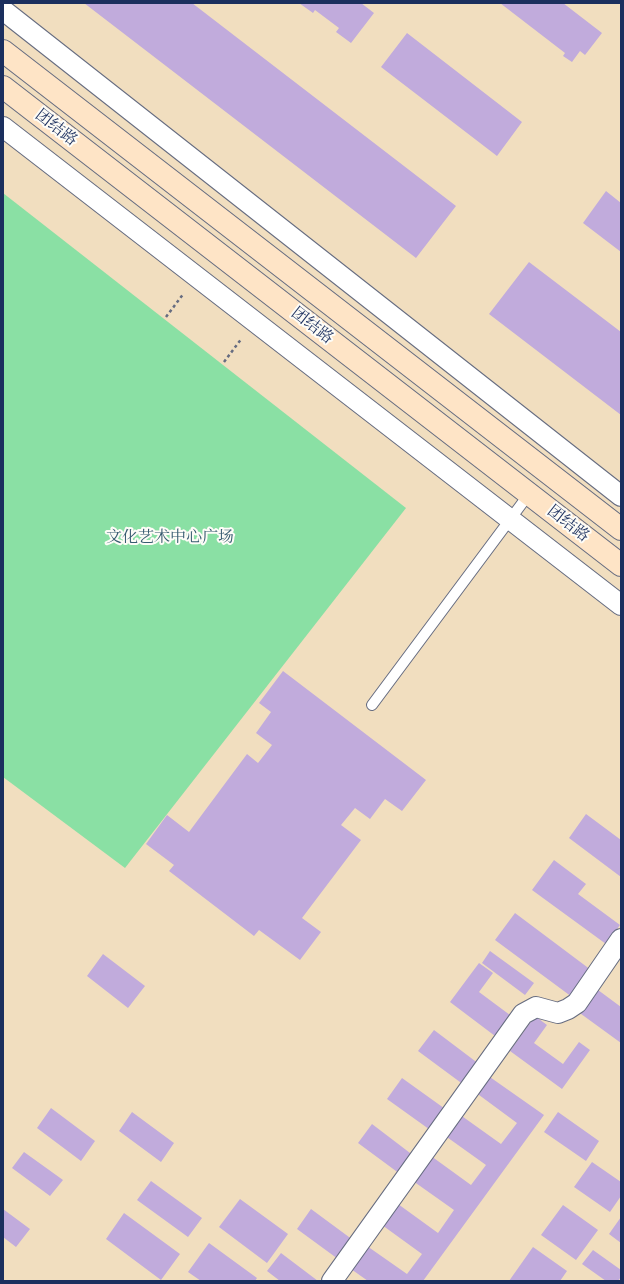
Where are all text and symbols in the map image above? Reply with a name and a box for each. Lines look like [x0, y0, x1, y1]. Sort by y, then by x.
street label: 团结路 [31, 106, 81, 150]
street label: 团结路 [287, 304, 337, 348]
street label: 团结路 [543, 502, 593, 546]
park label: 文化艺术中心广场 [106, 528, 234, 548]

